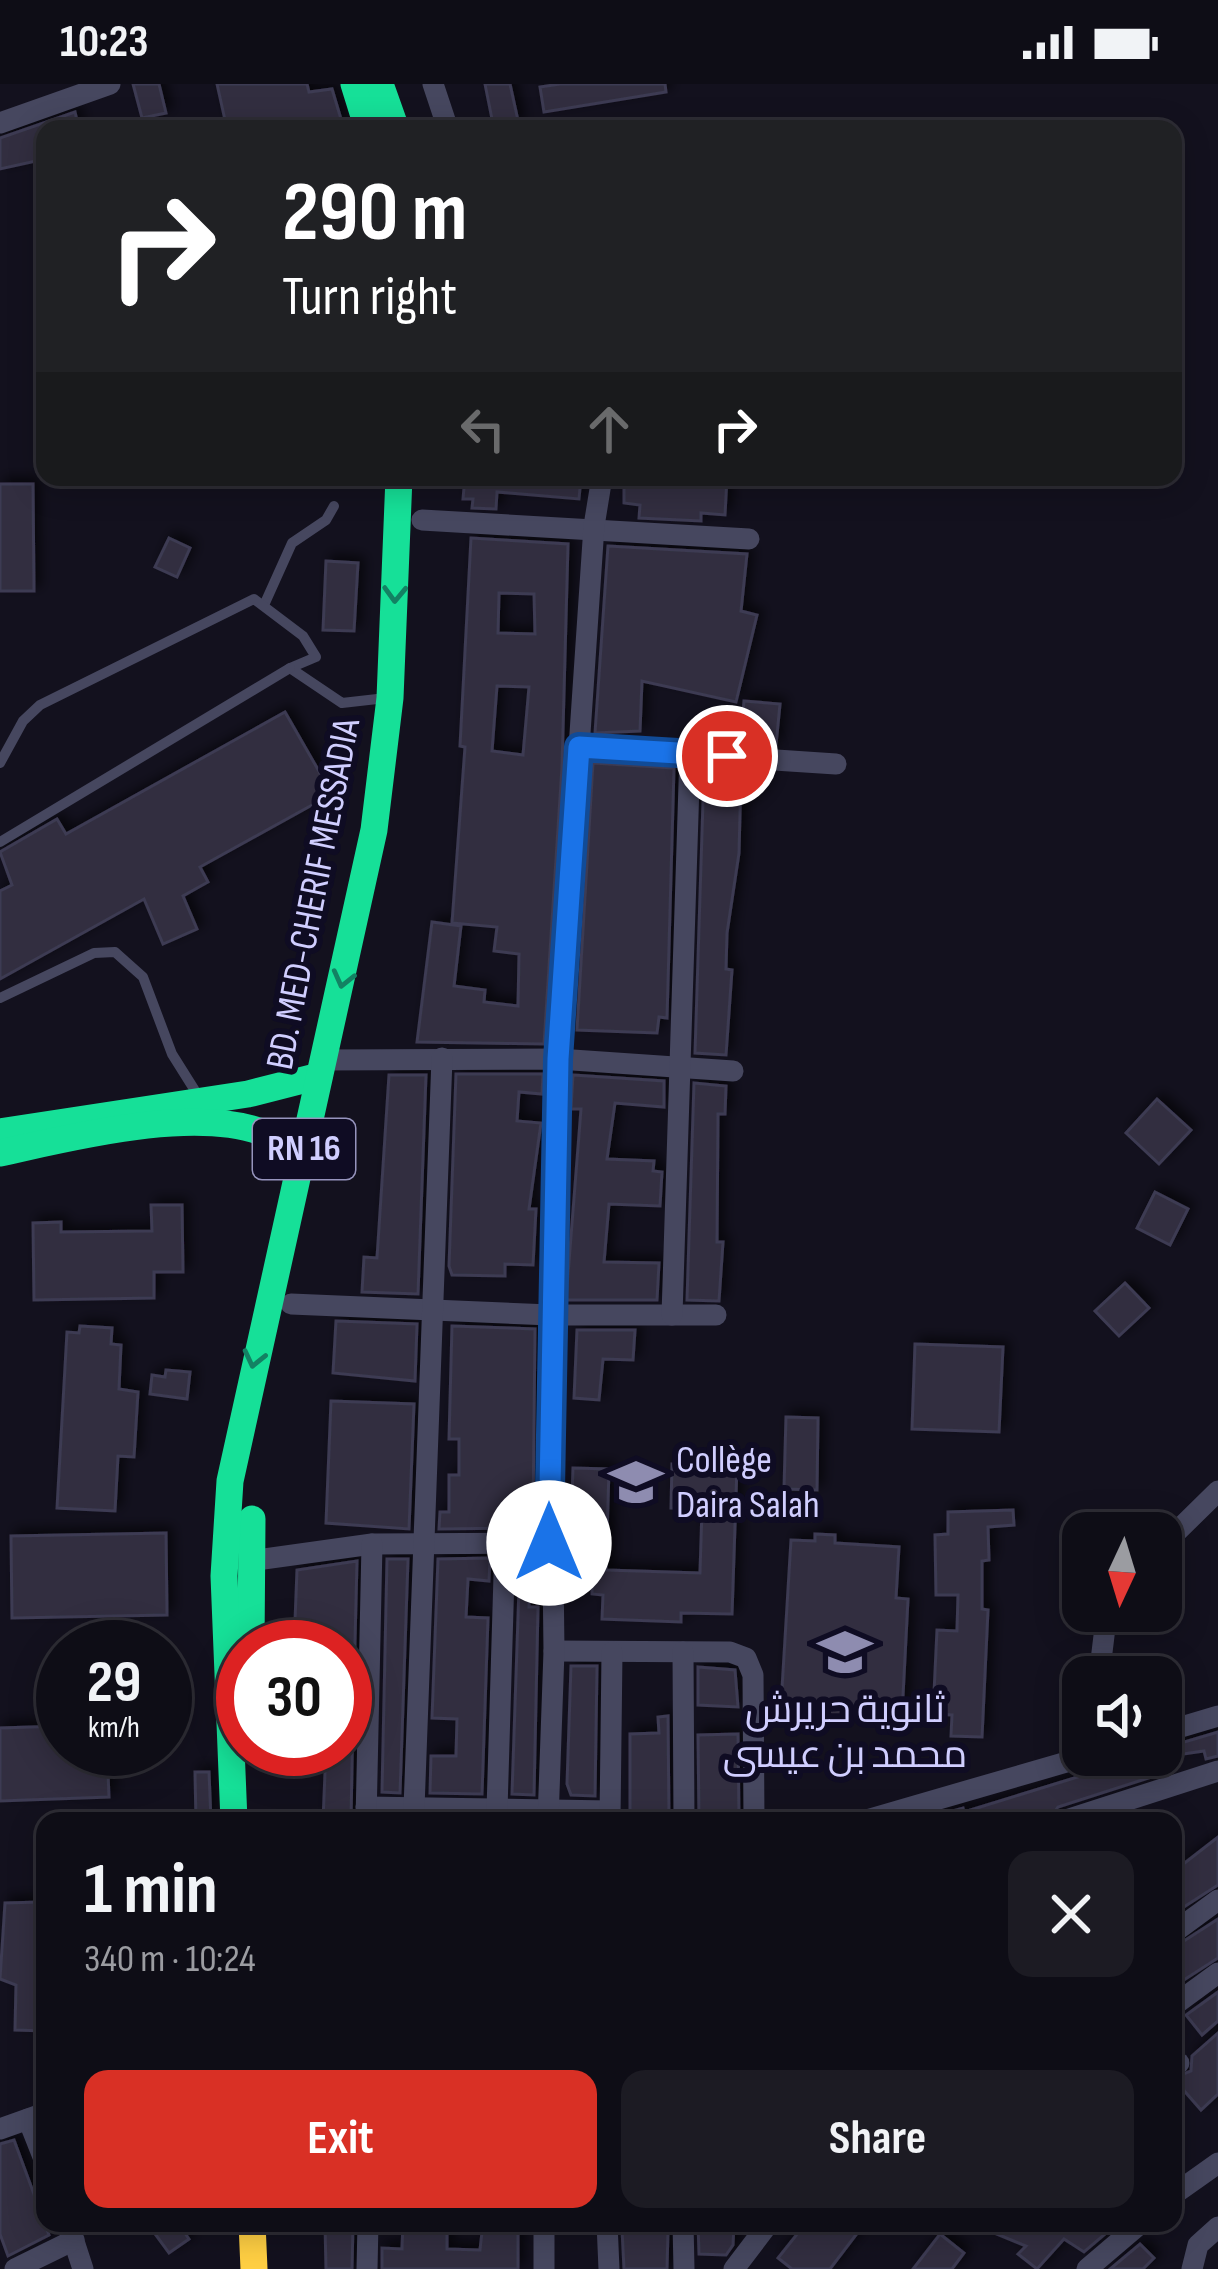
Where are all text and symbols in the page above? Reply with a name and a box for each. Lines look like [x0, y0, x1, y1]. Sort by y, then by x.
text: 10:23 [60, 15, 148, 70]
text: 290 m [282, 163, 467, 264]
icon: right [84, 168, 240, 324]
text: Turn right [282, 265, 457, 330]
icon: left [450, 396, 516, 462]
icon: ahead [576, 396, 642, 462]
icon: right [702, 396, 768, 462]
one-way arrow [383, 585, 409, 604]
pin [676, 705, 778, 807]
street label: BD. MED-CHERIF MESSADIA [257, 714, 371, 1074]
icon: arrive [694, 723, 760, 789]
one-way arrow [332, 969, 357, 989]
road number: RN 16 [253, 1119, 355, 1179]
one-way arrow [243, 1349, 268, 1369]
place label: Collège Daira Salah [676, 1437, 820, 1529]
school or university icon: Collège Daira Salah [607, 1453, 665, 1511]
position arrow [486, 1480, 612, 1606]
north arrow [1062, 1512, 1182, 1632]
map controls [1062, 1512, 1182, 1776]
speed limit sign: 30 [216, 1620, 372, 1776]
school or university icon: ثانوية حريرش محمد بن عيسى [816, 1623, 874, 1681]
text: 29 [87, 1647, 141, 1719]
button: sound [1062, 1656, 1182, 1776]
place label: ثانوية حريرش محمد بن عيسى [723, 1687, 967, 1779]
text: km/h [88, 1710, 140, 1746]
text: 1 min [84, 1847, 218, 1934]
button: close [1008, 1851, 1134, 1977]
text: 340 m · 10:24 [84, 1936, 256, 1983]
button: Exit [84, 2070, 597, 2208]
button: Share [621, 2070, 1134, 2208]

